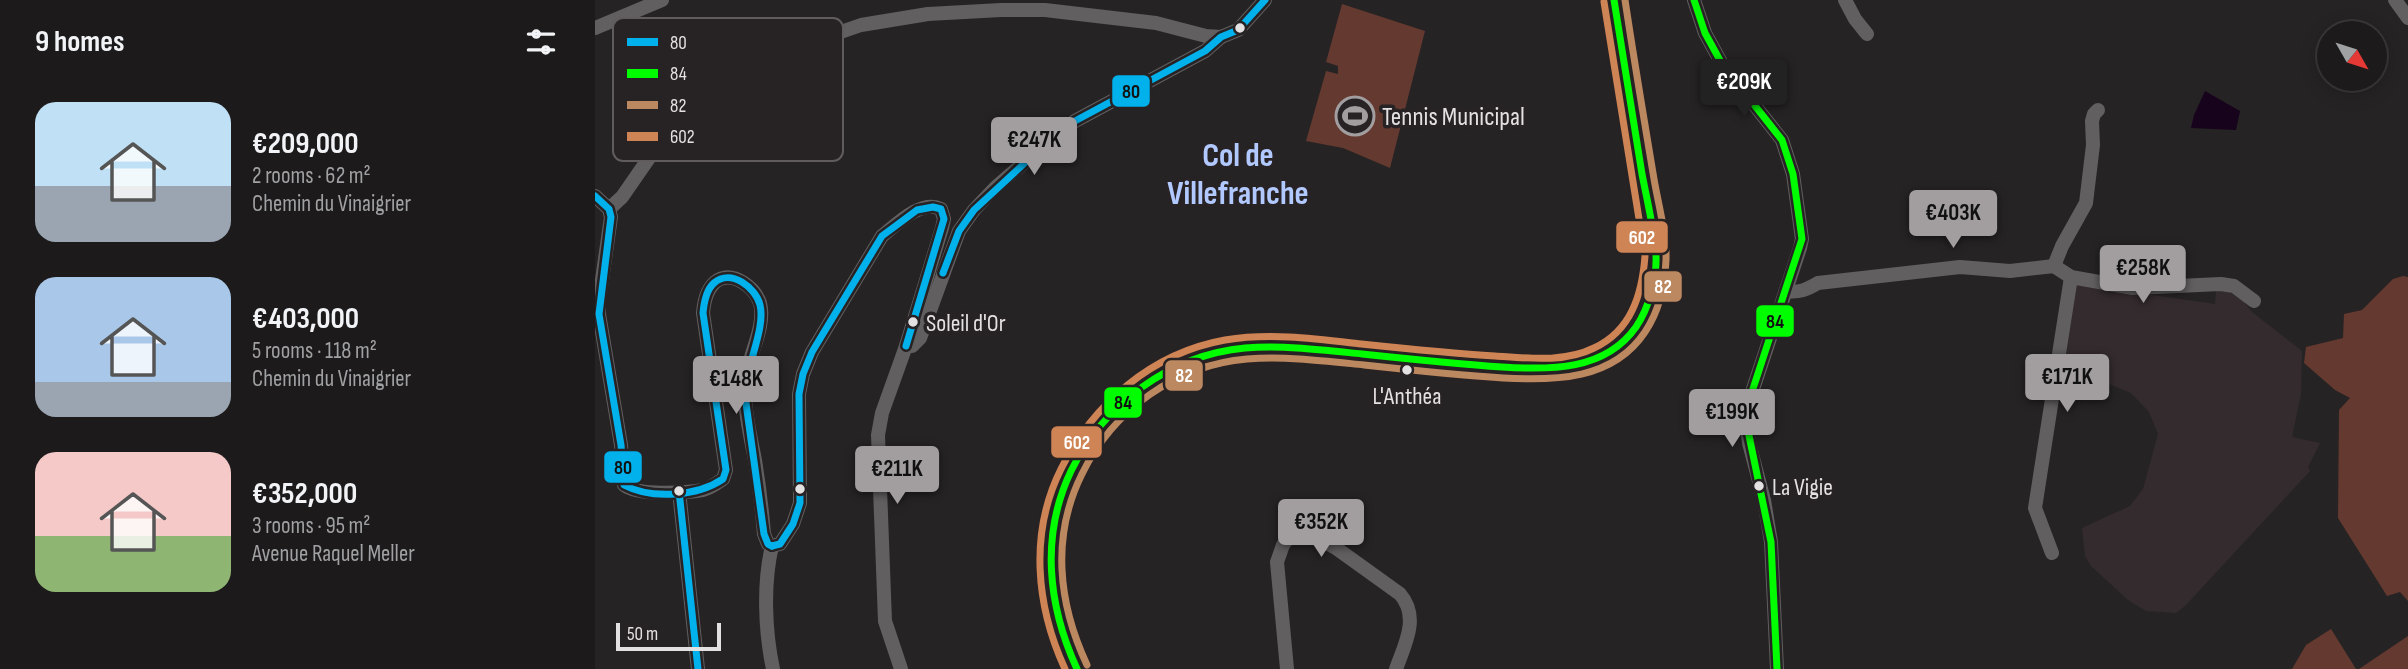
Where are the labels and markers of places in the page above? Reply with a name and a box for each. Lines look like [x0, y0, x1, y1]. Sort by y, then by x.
unlabelled marker [1233, 21, 1247, 35]
pin: €209K [1695, 60, 1793, 119]
sports icon: Tennis Municipal [1334, 95, 1376, 137]
place label: Tennis Municipal [1382, 102, 1525, 133]
pin: €247K [985, 118, 1083, 177]
pin: €403K [1904, 190, 2002, 250]
pin: €258K [2094, 246, 2192, 305]
place label: Soleil d'Or [926, 309, 1006, 338]
marker: Soleil d'Or [906, 315, 920, 329]
pin: €171K [2018, 354, 2116, 414]
pin: €148K [687, 356, 785, 416]
marker: L'Anthéa [1400, 363, 1414, 377]
place label: L'Anthéa [1373, 382, 1441, 411]
pin: €199K [1683, 390, 1781, 449]
pin: €211K [848, 447, 946, 506]
place label: La Vigie [1772, 473, 1833, 502]
marker: La Vigie [1752, 479, 1766, 493]
unlabelled marker [793, 482, 807, 496]
unlabelled marker [672, 484, 686, 498]
pin: €352K [1272, 500, 1370, 559]

